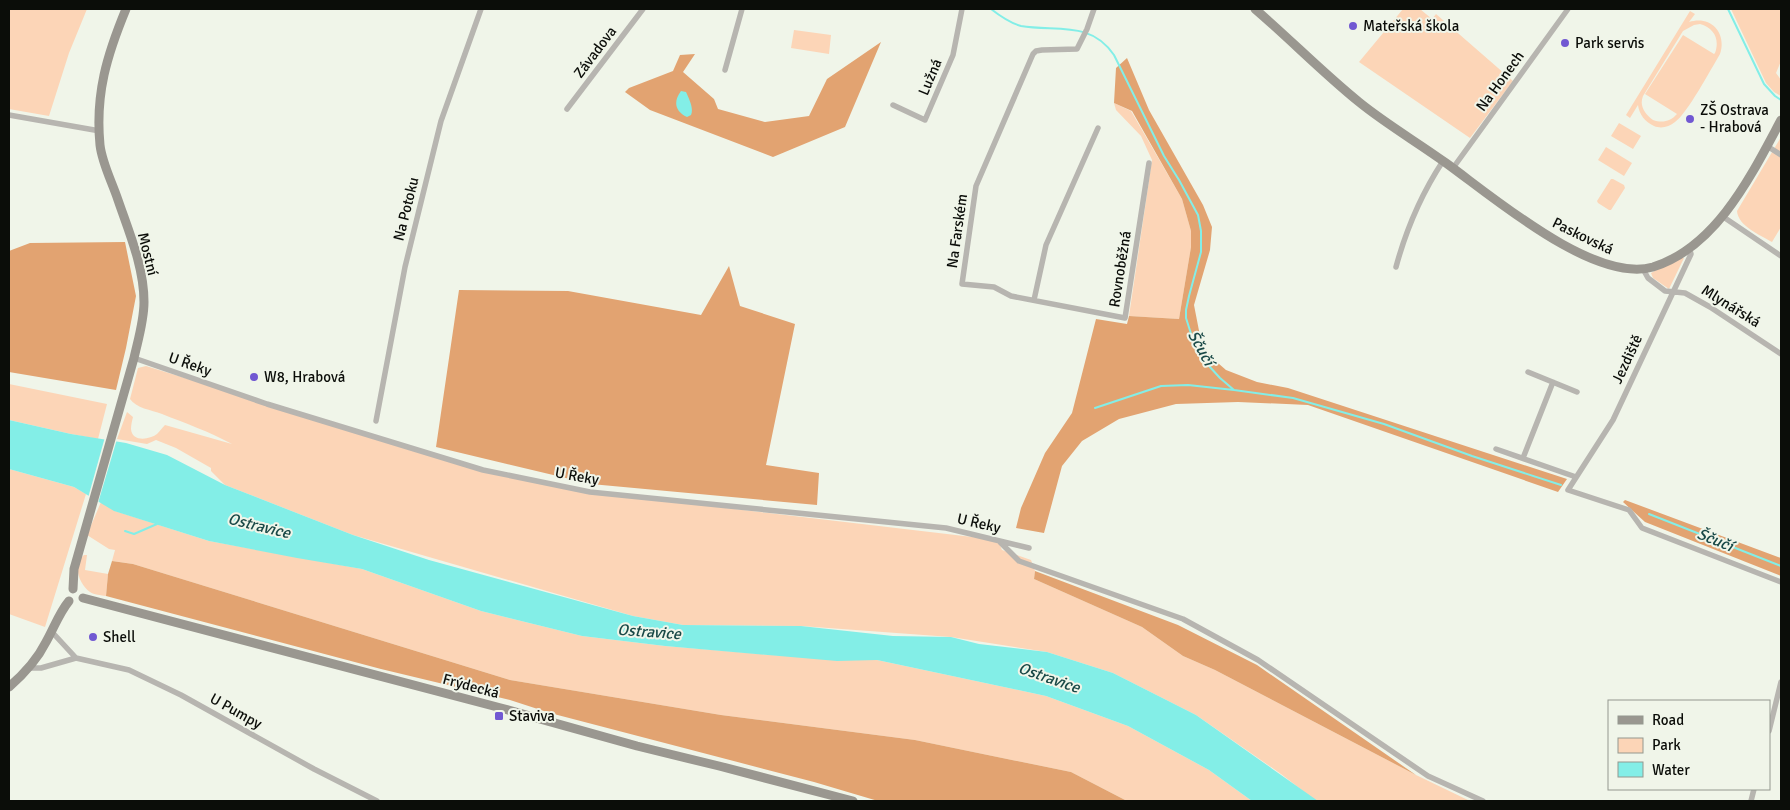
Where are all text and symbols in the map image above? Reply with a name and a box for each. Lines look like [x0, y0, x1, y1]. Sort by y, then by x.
place label: Mateřská škola [1363, 17, 1459, 35]
marker: Mateřská škola [1347, 20, 1359, 32]
street label: Závadova [570, 23, 620, 81]
place label: Park servis [1575, 34, 1645, 52]
marker: Park servis [1559, 37, 1571, 49]
street label: Na Honech [1472, 47, 1528, 115]
street label: Lužná [914, 56, 946, 98]
place label: ZŠ Ostrava - Hrabová [1700, 100, 1769, 136]
marker: ZŠ Ostrava - Hrabová [1684, 113, 1696, 125]
street label: Na Potoku [389, 175, 423, 243]
street label: Na Farském [943, 193, 971, 269]
street label: Paskovská [1550, 213, 1616, 259]
street label: Rovnoběžná [1105, 229, 1135, 309]
street label: Mostní [134, 230, 162, 278]
street label: Mlynářská [1698, 281, 1764, 331]
water label: Ščučí [1183, 327, 1220, 371]
street label: Jezdiště [1608, 332, 1646, 386]
street label: U Řeky [166, 347, 214, 380]
place label: W8, Hrabová [264, 368, 345, 386]
marker: W8, Hrabová [248, 371, 260, 383]
street label: U Řeky [554, 462, 600, 489]
street label: U Řeky [955, 508, 1003, 537]
water label: Ostravice [226, 509, 293, 544]
water label: Ščučí [1694, 524, 1738, 557]
water label: Ostravice [617, 620, 682, 644]
place label: Shell [103, 628, 136, 646]
marker: Shell [87, 631, 99, 643]
water label: Ostravice [1016, 658, 1083, 698]
street label: Frýdecká [441, 670, 501, 702]
street label: U Pumpy [207, 689, 265, 733]
legend [1608, 700, 1770, 790]
place label: Staviva [509, 707, 555, 725]
marker: Staviva [493, 710, 505, 722]
text: Road [1652, 711, 1684, 729]
text: Park [1652, 736, 1681, 754]
text: Water [1652, 761, 1690, 779]

